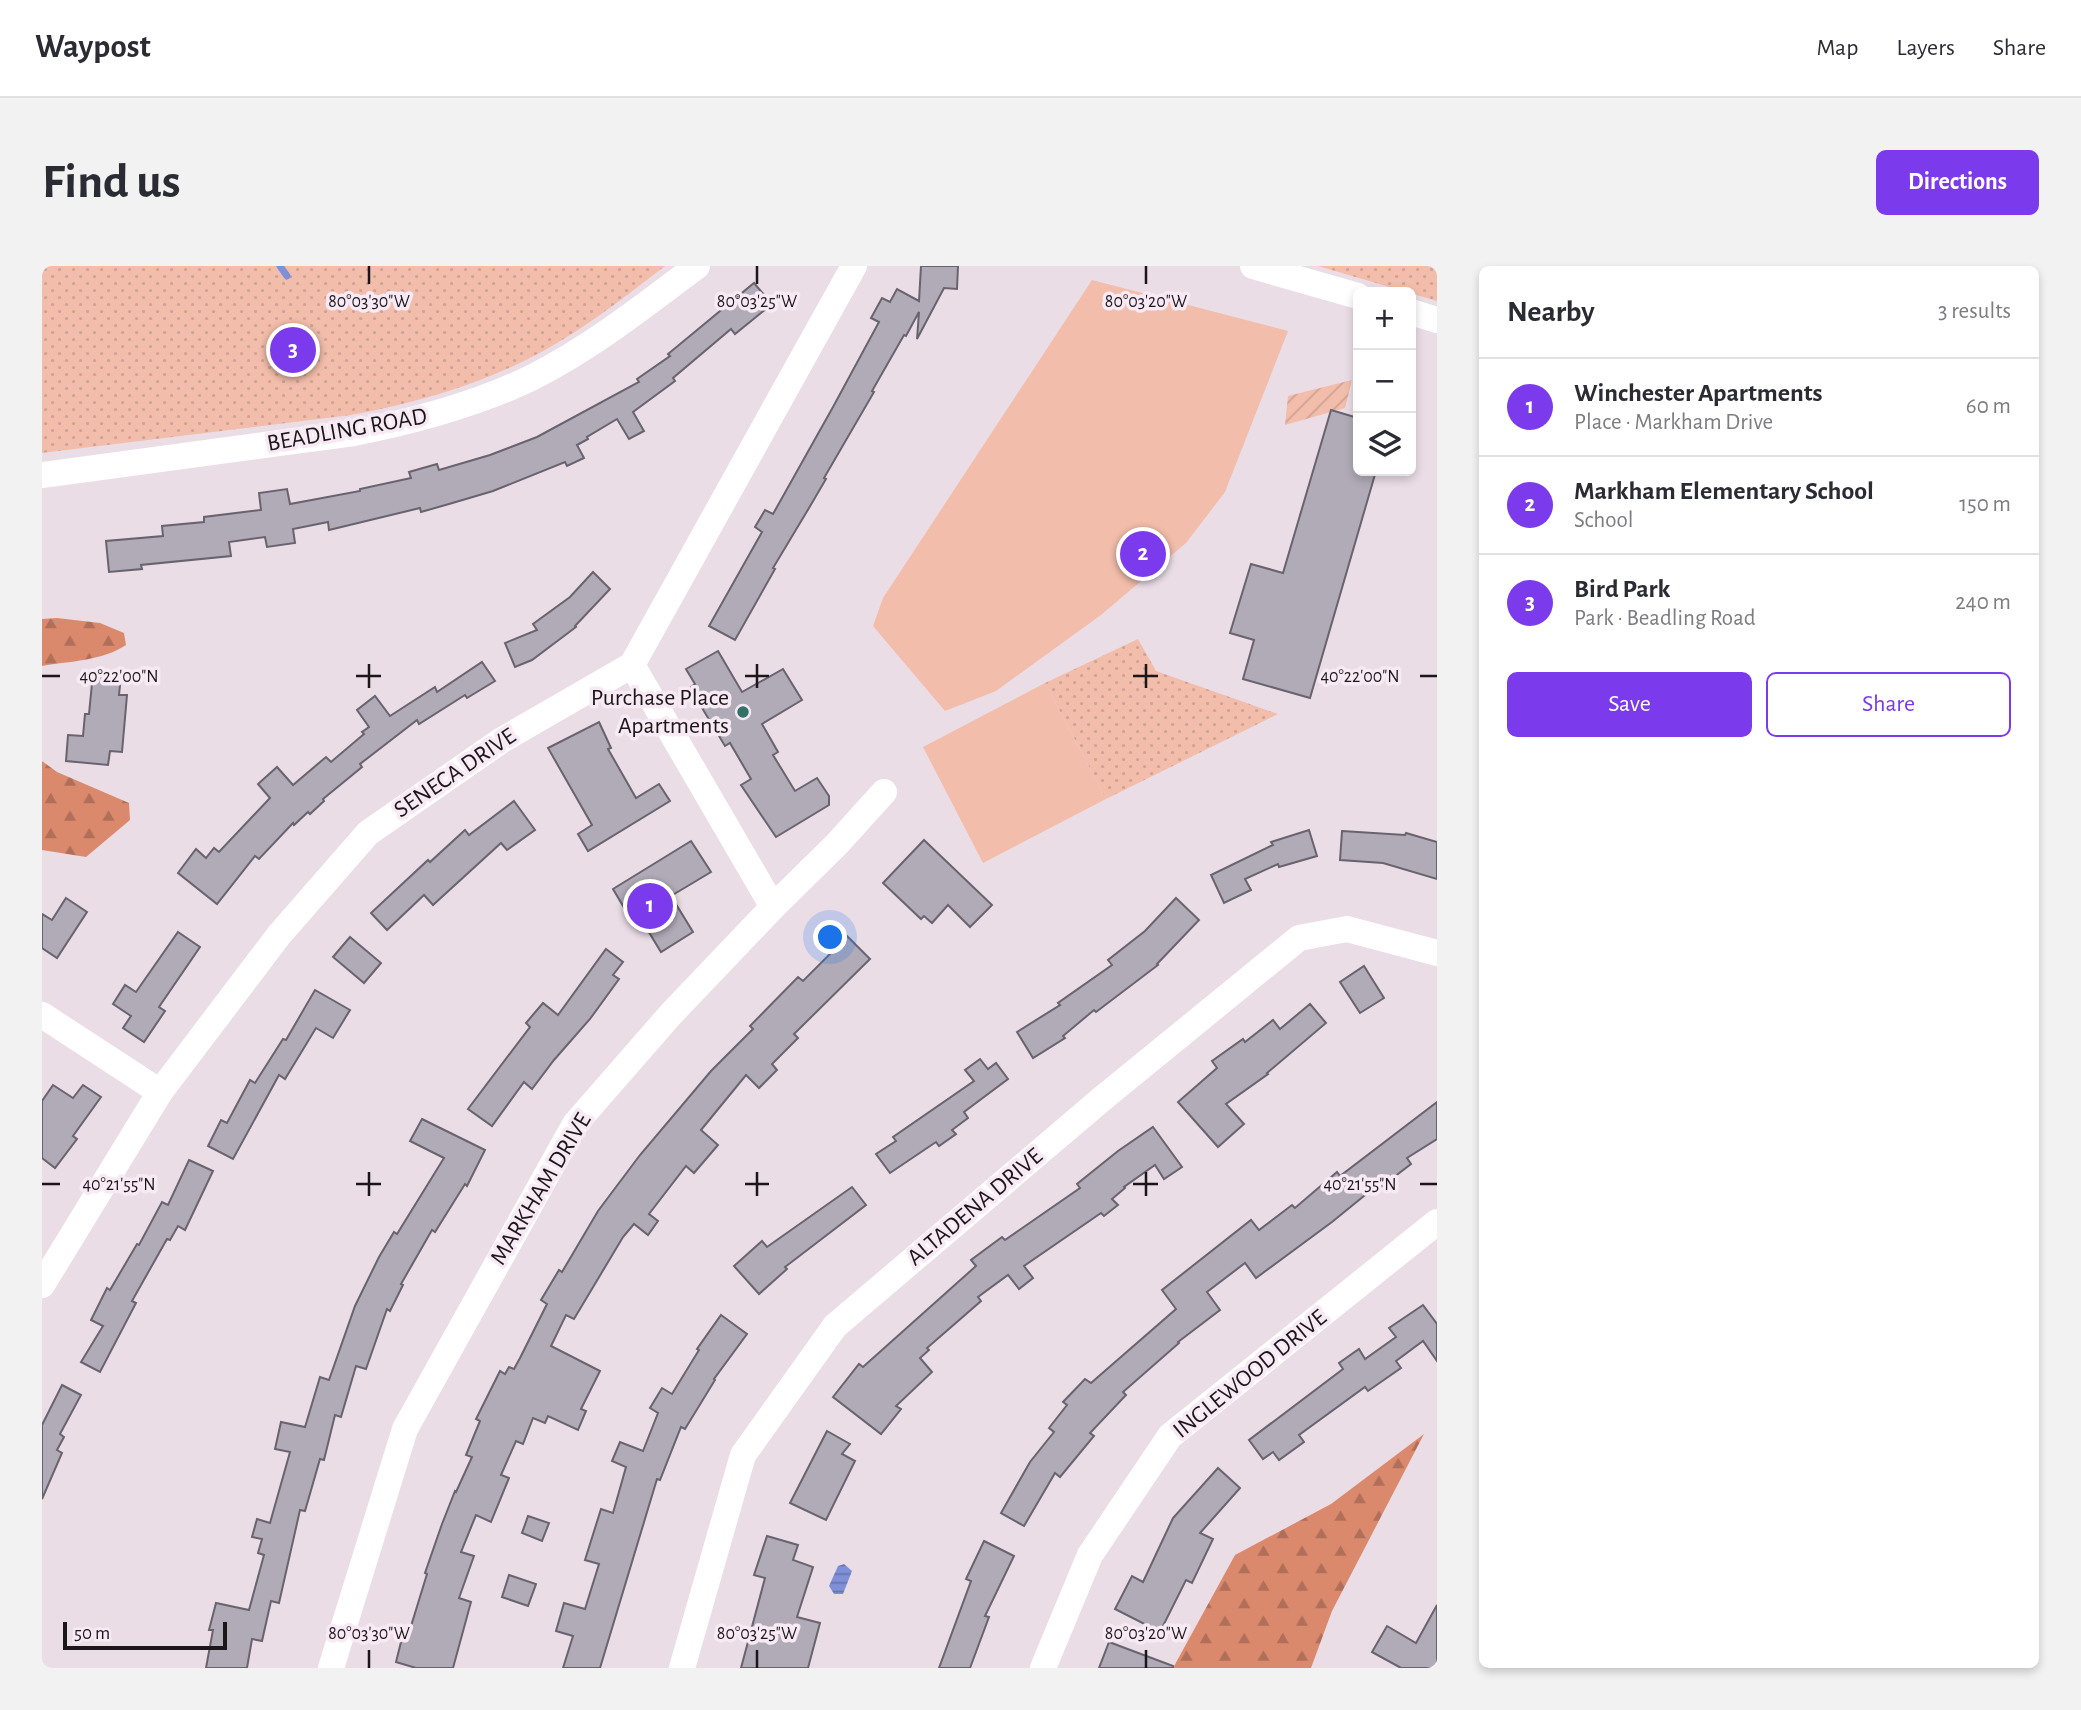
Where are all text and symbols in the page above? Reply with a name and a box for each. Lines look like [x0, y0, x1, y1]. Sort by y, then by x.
text: Waypost [35, 31, 151, 64]
text: Map [1816, 36, 1858, 60]
text: Layers [1896, 36, 1955, 60]
text: Share [1993, 36, 2046, 60]
button: Directions [1876, 150, 2039, 215]
text: Find us [42, 158, 181, 207]
map controls [1353, 287, 1416, 476]
button: + [1353, 287, 1416, 350]
text: 80°03'30"W [328, 293, 410, 311]
text: 80°03'25"W [717, 293, 797, 311]
text: 80°03'20"W [1105, 293, 1187, 311]
text: Nearby [1507, 297, 1595, 327]
text: 3 results [1938, 300, 2011, 323]
pin: 3 [270, 324, 316, 376]
button: − [1353, 350, 1416, 413]
text: Winchester Apartments [1574, 380, 1823, 406]
text: 1 [1526, 395, 1534, 418]
text: 60 m [1966, 395, 2011, 418]
street label: BEADLING ROAD [265, 404, 429, 456]
text: Place · Markham Drive [1574, 411, 1773, 434]
button: layers [1353, 413, 1416, 476]
text: Markham Elementary School [1574, 478, 1874, 504]
text: 2 [1525, 493, 1535, 516]
text: 150 m [1959, 493, 2011, 516]
text: School [1574, 509, 1633, 532]
pin: 2 [1120, 528, 1166, 580]
text: Bird Park [1574, 576, 1670, 602]
text: 3 [1525, 591, 1535, 614]
text: 240 m [1955, 591, 2011, 614]
text: Park · Beadling Road [1574, 607, 1756, 630]
text: 40°22'00"N [79, 668, 159, 686]
text: 40°22'00"N [1320, 668, 1400, 686]
button: Save [1507, 672, 1752, 737]
button: Share [1766, 672, 2011, 737]
place label: Purchase Place Apartments [591, 686, 729, 738]
marker: Purchase Place Apartments [735, 704, 751, 720]
street label: SENECA DRIVE [390, 723, 520, 822]
pin: 1 [627, 880, 673, 932]
your location [813, 920, 847, 954]
street label: MARKHAM DRIVE [486, 1109, 596, 1269]
street label: ALTADENA DRIVE [903, 1143, 1047, 1270]
text: 40°21'55"N [82, 1176, 156, 1194]
text: 40°21'55"N [1323, 1176, 1397, 1194]
street label: INGLEWOOD DRIVE [1169, 1305, 1331, 1443]
scale bar [63, 1619, 228, 1651]
text: 50 m [74, 1624, 110, 1643]
text: 80°03'30"W [328, 1625, 410, 1643]
text: 80°03'25"W [717, 1625, 797, 1643]
text: 80°03'20"W [1105, 1625, 1187, 1643]

